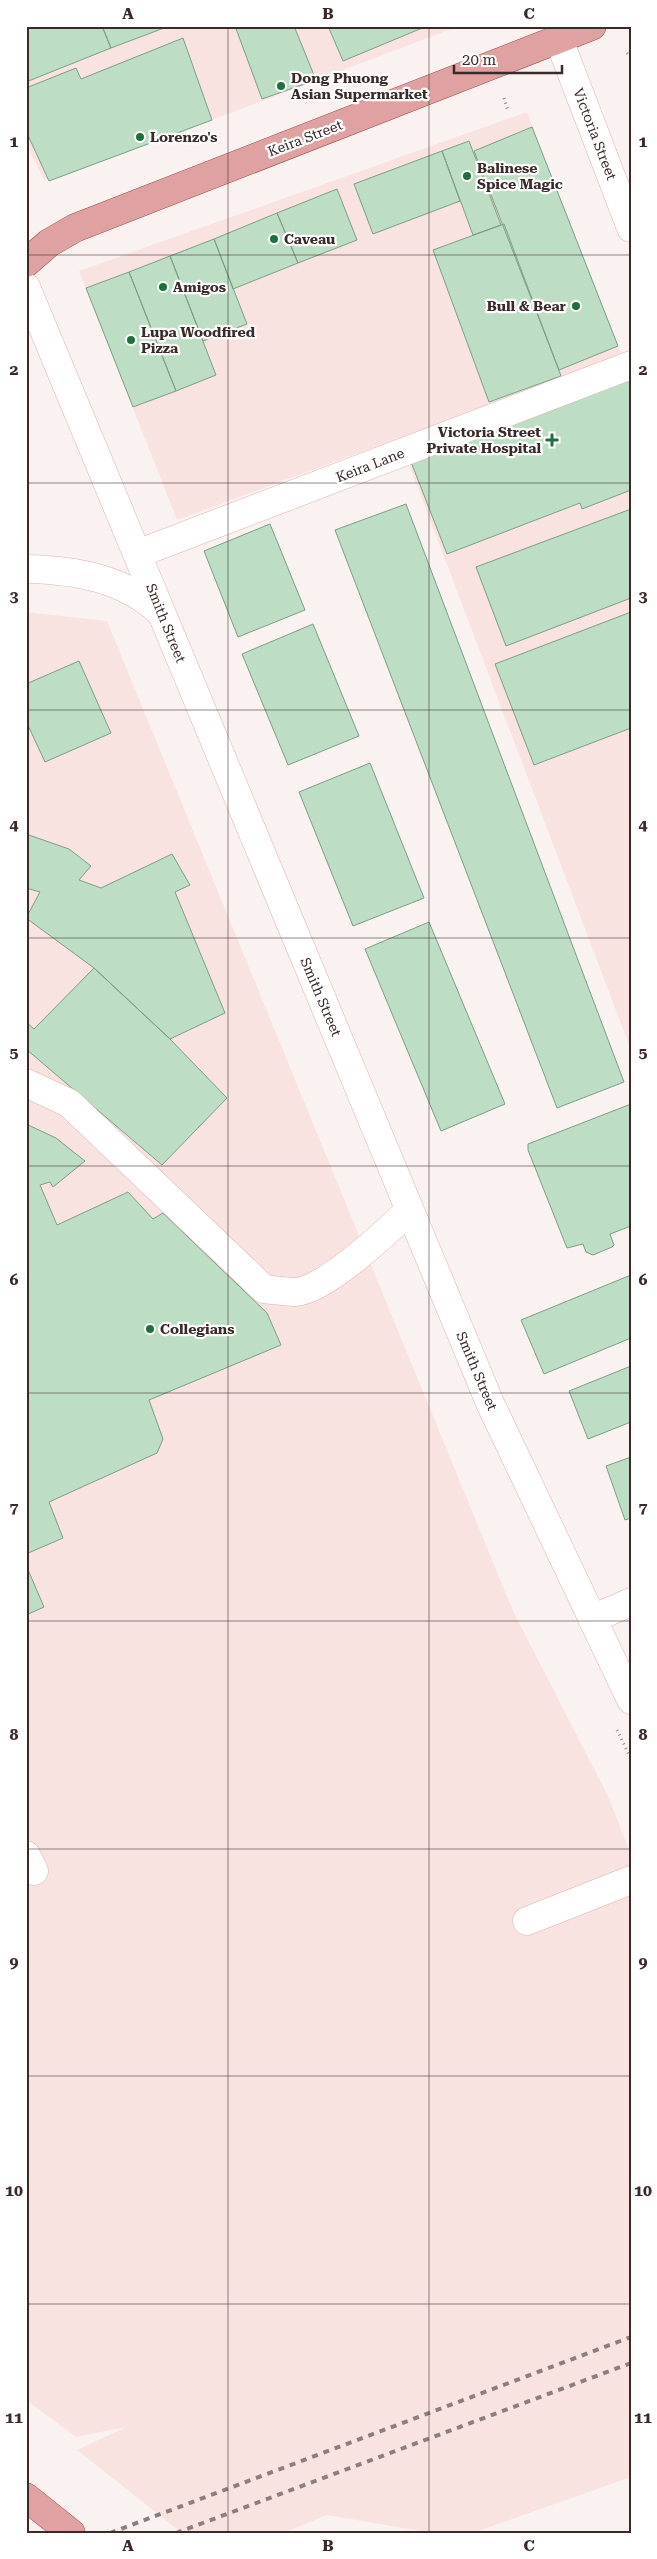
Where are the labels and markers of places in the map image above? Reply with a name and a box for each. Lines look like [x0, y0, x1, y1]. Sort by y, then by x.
place label: Dong Phuong Asian Supermarket [291, 70, 428, 102]
marker: Dong Phuong Asian Supermarket [275, 80, 287, 92]
place label: Lorenzo's [150, 129, 218, 145]
marker: Lorenzo's [134, 131, 146, 143]
place label: Balinese Spice Magic [477, 160, 563, 192]
marker: Balinese Spice Magic [461, 170, 473, 182]
place label: Caveau [284, 231, 335, 247]
marker: Caveau [268, 233, 280, 245]
place label: Amigos [173, 279, 226, 295]
marker: Amigos [157, 281, 169, 293]
place label: Bull & Bear [487, 298, 567, 314]
marker: Bull & Bear [570, 300, 582, 312]
place label: Lupa Woodfired Pizza [141, 324, 256, 356]
marker: Lupa Woodfired Pizza [125, 334, 137, 346]
place label: Victoria Street Private Hospital [426, 424, 541, 456]
marker: Victoria Street Private Hospital [545, 433, 559, 447]
place label: Collegians [160, 1321, 234, 1337]
marker: Collegians [144, 1323, 156, 1335]

